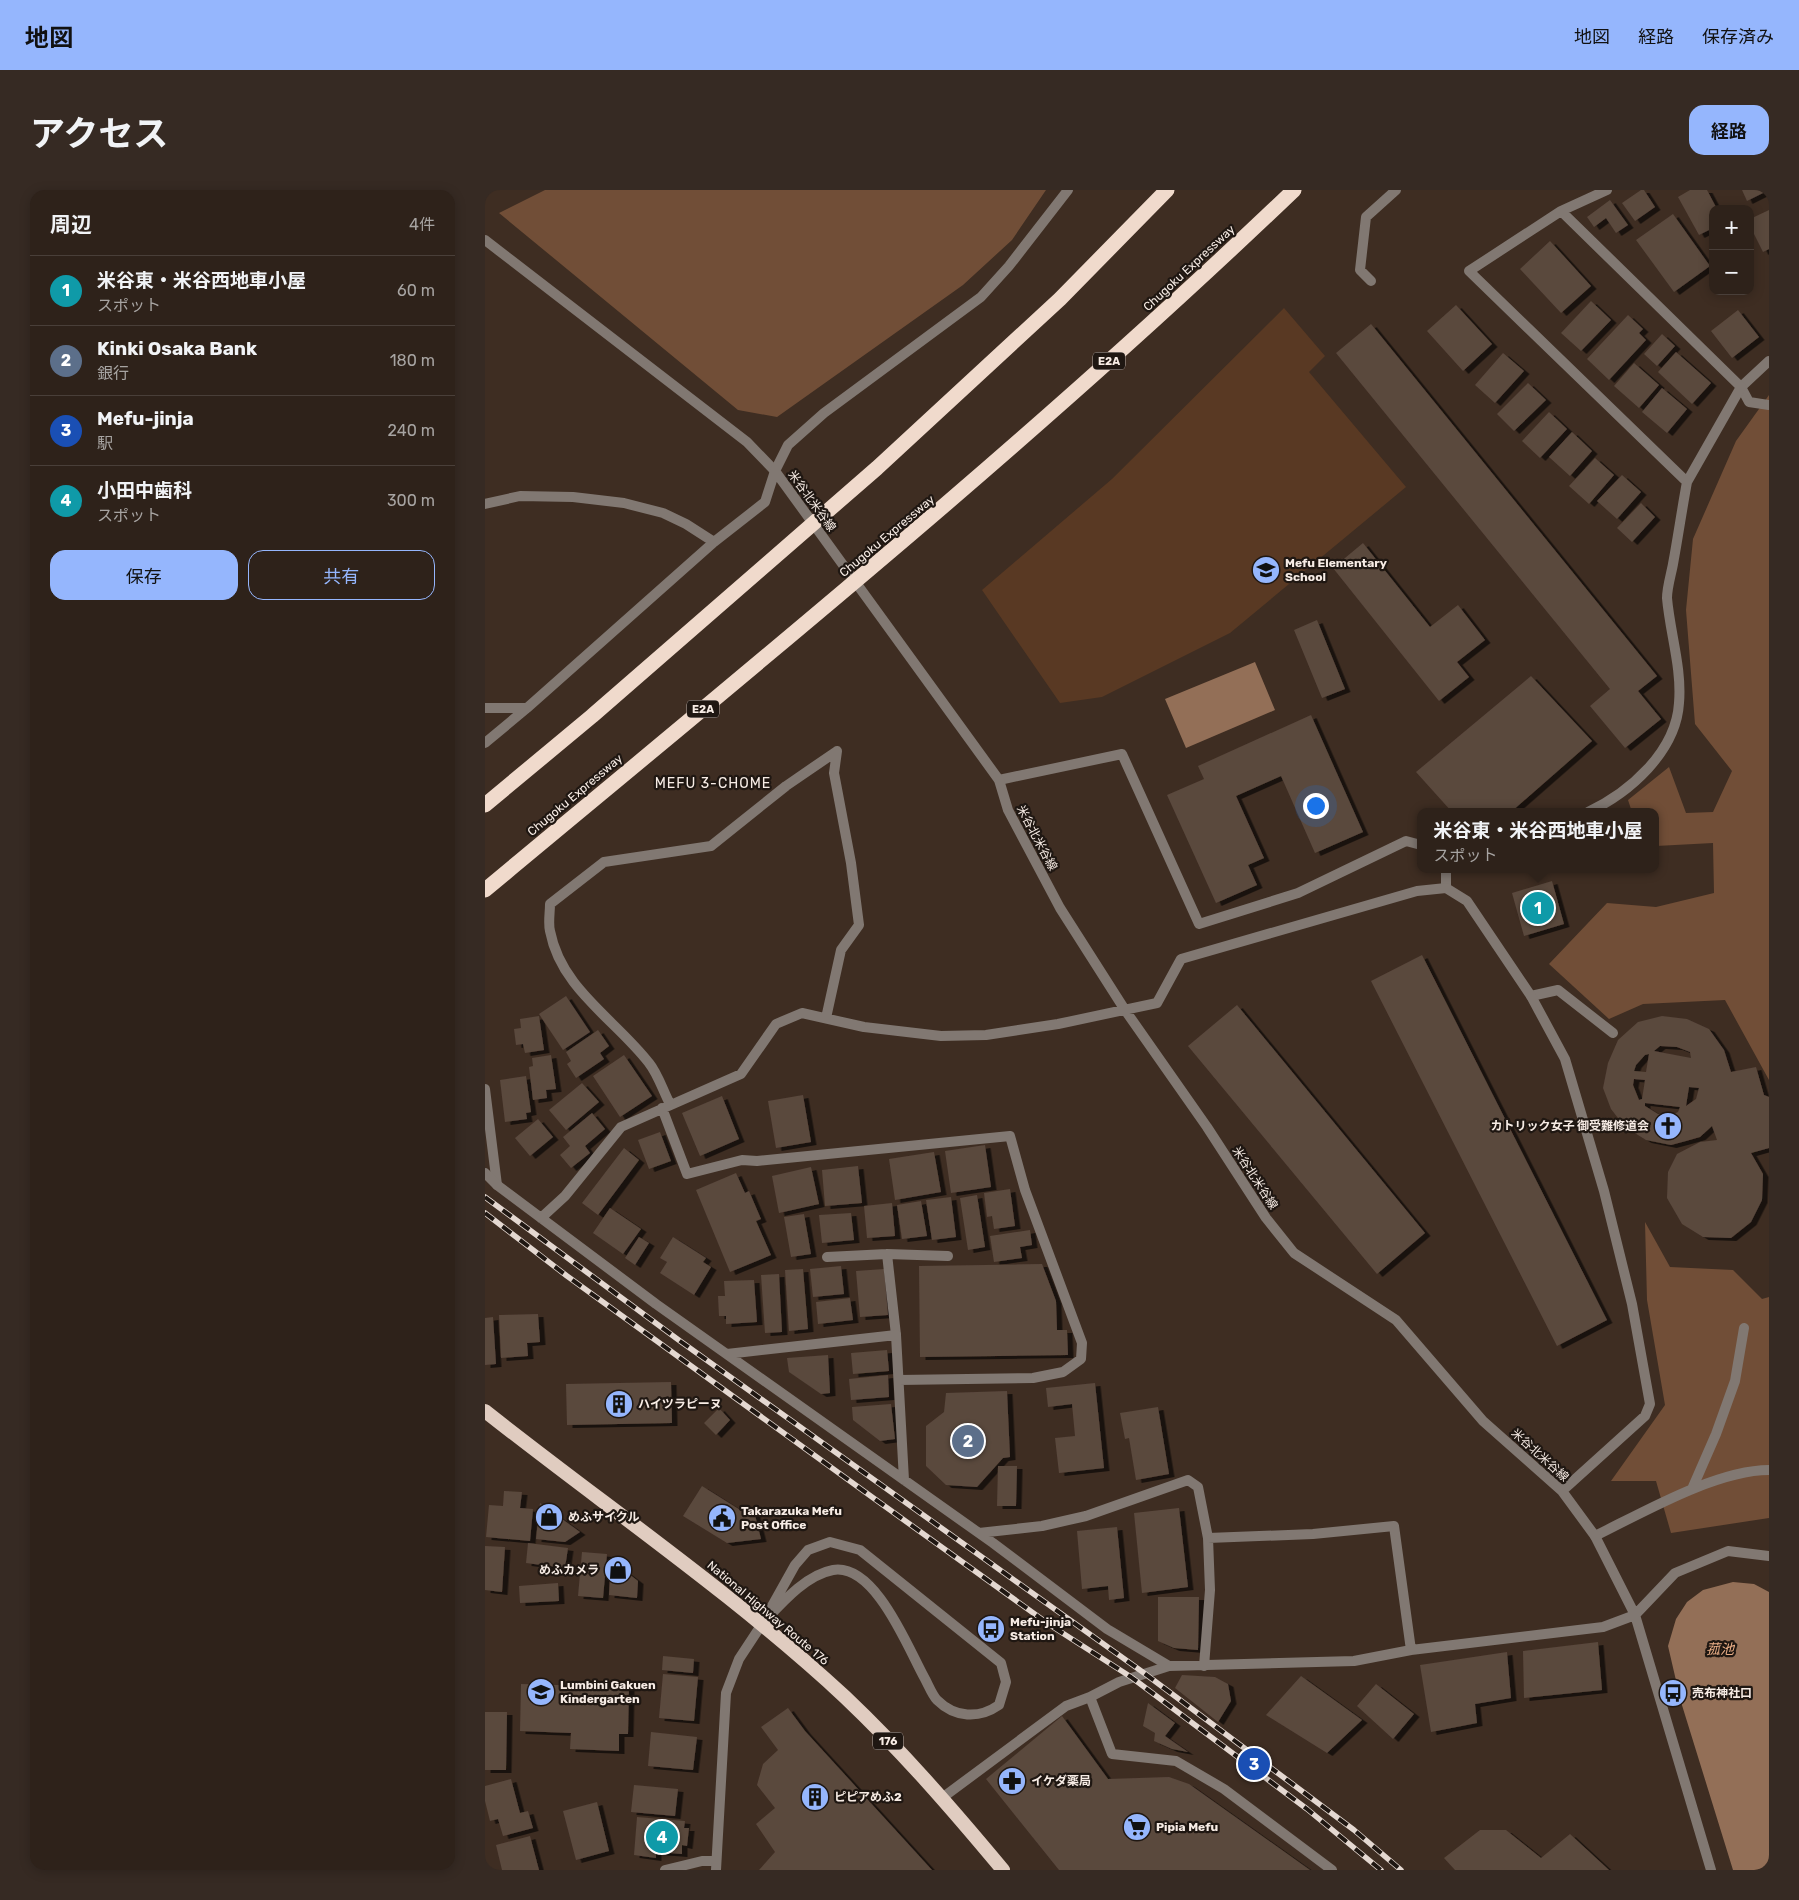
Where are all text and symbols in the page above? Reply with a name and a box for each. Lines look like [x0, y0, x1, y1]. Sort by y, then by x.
text: 地図 [25, 24, 73, 52]
text: 地図 [1574, 26, 1610, 48]
text: 経路 [1638, 26, 1674, 48]
text: 保存済み [1702, 26, 1774, 48]
button: 経路 [1689, 105, 1769, 155]
text: アクセス [30, 113, 168, 155]
map controls [1709, 205, 1754, 295]
button: + [1709, 205, 1754, 250]
text: 周辺 [50, 212, 92, 237]
text: 4件 [409, 215, 435, 234]
street label: Chugoku Expressway [1140, 222, 1238, 314]
button: − [1709, 250, 1754, 295]
text: 米谷東・米谷西地車小屋 [97, 269, 306, 292]
text: 1 [62, 281, 70, 300]
text: 60 m [397, 281, 435, 300]
text: スポット [97, 296, 161, 315]
text: Kinki Osaka Bank [97, 337, 257, 360]
text: 2 [61, 351, 71, 370]
text: 180 m [390, 351, 435, 370]
road number: E2A [1093, 352, 1125, 370]
text: 銀行 [97, 364, 129, 383]
text: Mefu-jinja [97, 407, 194, 430]
text: 3 [61, 421, 71, 440]
text: 240 m [388, 421, 435, 440]
text: 駅 [97, 434, 113, 453]
street label: 米谷北米谷線 [785, 468, 839, 534]
text: 小田中歯科 [97, 479, 192, 502]
text: 4 [61, 491, 71, 510]
text: 300 m [387, 491, 435, 510]
street label: Chugoku Expressway [837, 492, 938, 580]
text: スポット [97, 506, 161, 525]
button: 保存 [50, 550, 238, 600]
button: 共有 [248, 550, 435, 600]
school or university icon: Mefu Elementary School [1251, 555, 1281, 585]
place label: Mefu Elementary School [1285, 556, 1387, 584]
road number: E2A [687, 700, 719, 718]
street label: Chugoku Expressway [525, 751, 626, 839]
district label: MEFU 3-CHOME [655, 775, 771, 792]
your location [1303, 793, 1329, 819]
street label: 米谷北米谷線 [1014, 803, 1060, 873]
popup [1417, 808, 1659, 873]
text: 米谷東・米谷西地車小屋 [1433, 819, 1643, 842]
text: スポット [1433, 846, 1498, 865]
pin: 1 [1522, 889, 1554, 927]
church icon: カトリック女子 御受難修道会 [1653, 1111, 1683, 1141]
place label: カトリック女子 御受難修道会 [1490, 1119, 1649, 1133]
street label: 米谷北米谷線 [1230, 1144, 1280, 1212]
building icon: ハイツラピーヌ [604, 1389, 634, 1419]
place label: ハイツラピーヌ [638, 1397, 722, 1411]
pin: 2 [952, 1422, 984, 1460]
street label: 米谷北米谷線 [1509, 1426, 1571, 1484]
shop icon: めふサイクル [534, 1502, 564, 1532]
public building icon: Takarazuka Mefu Post Office [707, 1503, 737, 1533]
place label: Takarazuka Mefu Post Office [741, 1504, 842, 1532]
place label: めふサイクル [568, 1510, 639, 1524]
shop icon: めふカメラ [603, 1555, 633, 1585]
street label: National Highway Route 176 [704, 1558, 832, 1668]
place label: めふカメラ [539, 1563, 599, 1577]
bus stop icon: Mefu-jinja Station [976, 1614, 1006, 1644]
place label: Mefu-jinja Station [1010, 1615, 1071, 1643]
water label: 菰池 [1706, 1641, 1736, 1658]
school or university icon: Lumbini Gakuen Kindergarten [526, 1677, 556, 1707]
place label: Lumbini Gakuen Kindergarten [560, 1678, 656, 1706]
bus stop icon: 売布神社口 [1658, 1678, 1688, 1708]
place label: 売布神社口 [1692, 1686, 1752, 1700]
road number: 176 [873, 1732, 903, 1750]
pin: 3 [1238, 1745, 1270, 1783]
pharmacy icon: イケダ薬局 [997, 1766, 1027, 1796]
place label: イケダ薬局 [1031, 1774, 1091, 1788]
building icon: ピピアめふ2 [800, 1782, 830, 1812]
place label: ピピアめふ2 [834, 1790, 902, 1804]
supermarket icon: Pipia Mefu [1122, 1812, 1152, 1842]
pin: 4 [646, 1818, 678, 1856]
place label: Pipia Mefu [1156, 1820, 1218, 1834]

